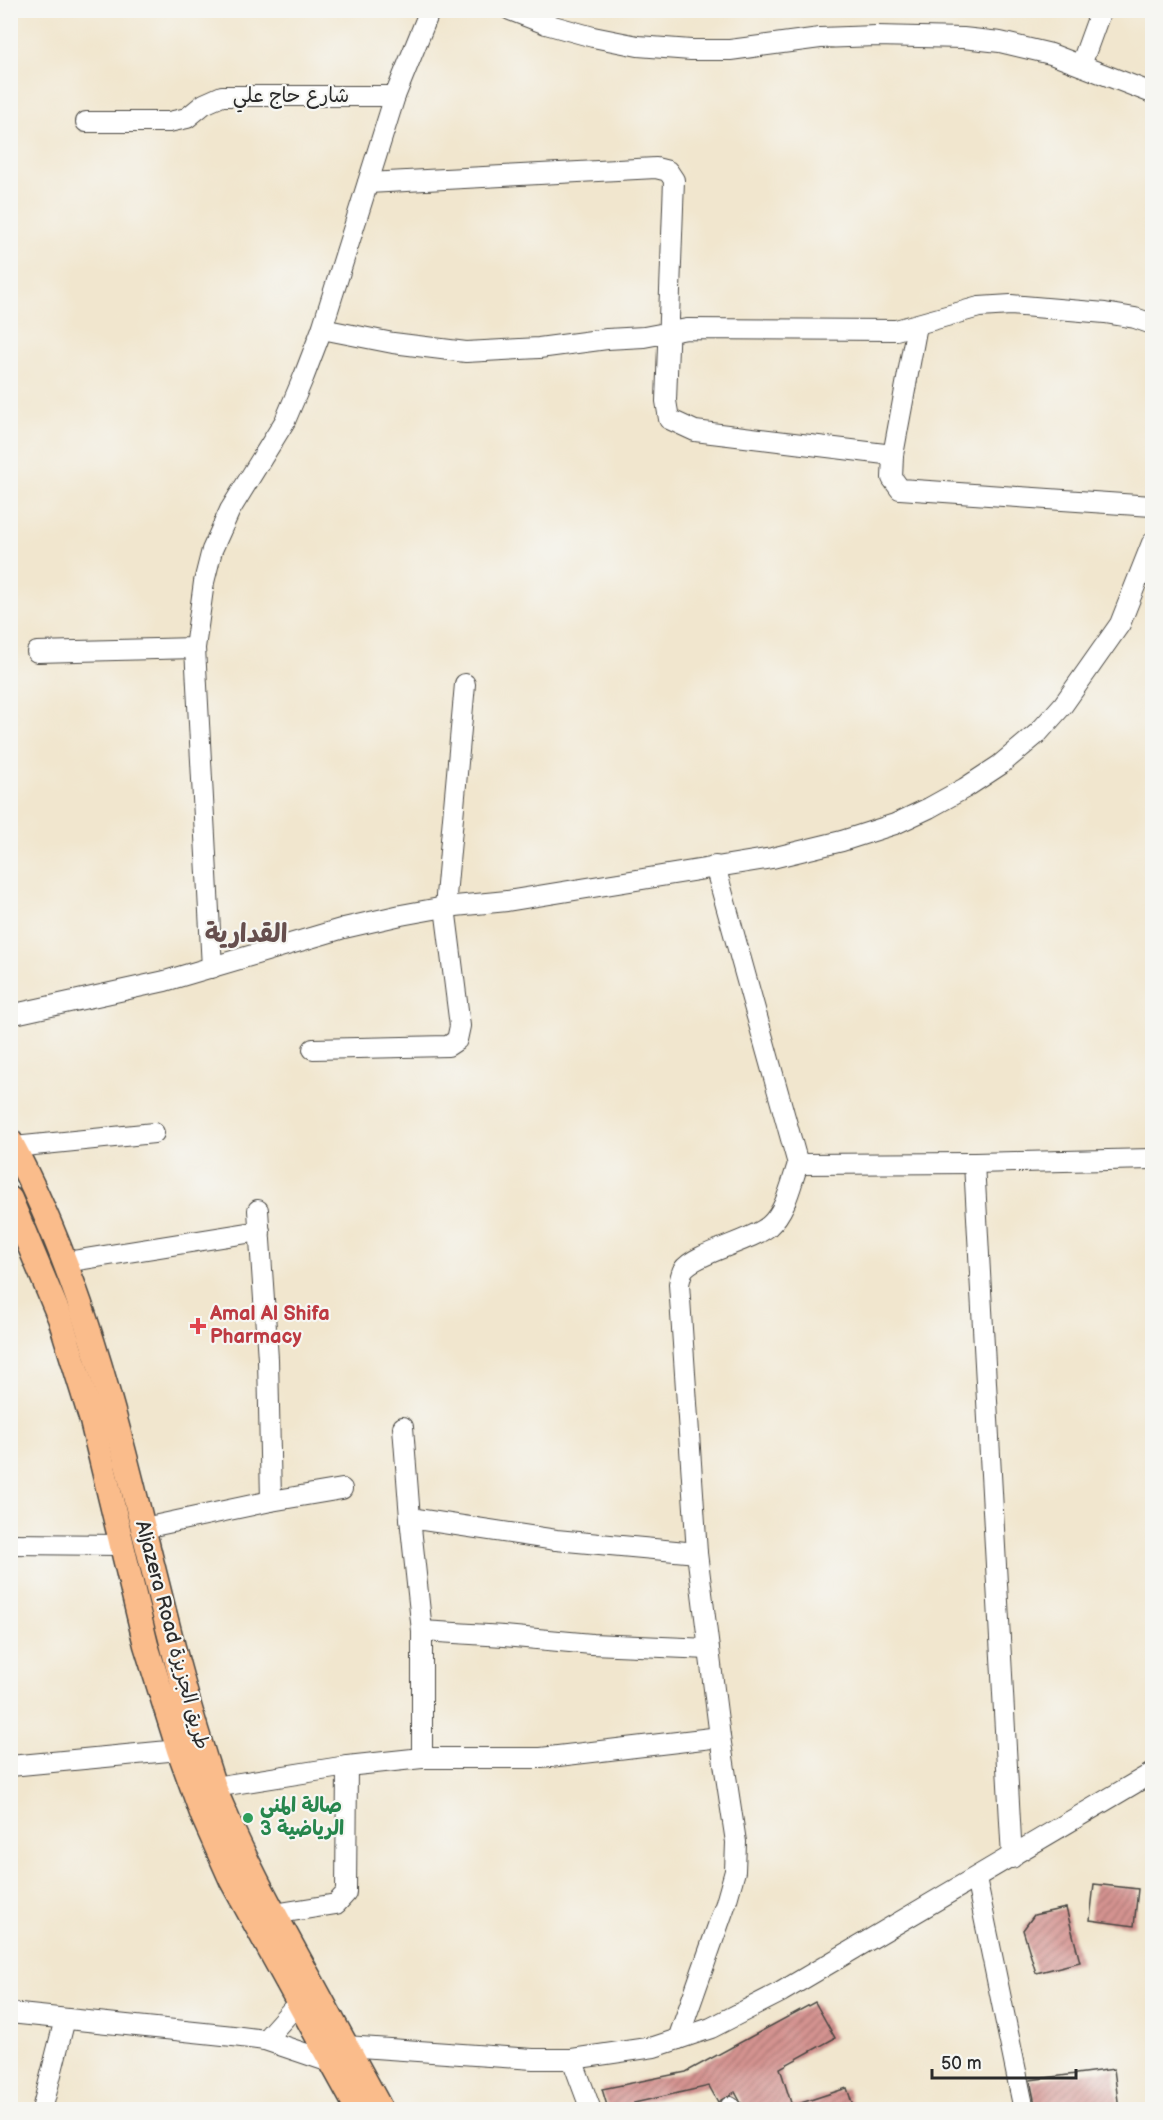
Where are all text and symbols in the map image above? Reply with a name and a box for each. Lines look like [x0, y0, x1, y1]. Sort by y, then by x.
street label: شارع حاج علي [233, 84, 349, 113]
district label: القدارية [205, 919, 287, 950]
place label: Amal Al Shifa Pharmacy [209, 1302, 330, 1349]
marker: Amal Al Shifa Pharmacy [191, 1319, 205, 1333]
street label: Aljazera Road طريق الجزيزة [130, 1518, 214, 1752]
place label: صالة المنى الرياضية 3 [260, 1794, 344, 1841]
marker: صالة المنى الرياضية 3 [241, 1811, 255, 1825]
scale bar [932, 2042, 1076, 2080]
text: 50 m [941, 2053, 982, 2074]

